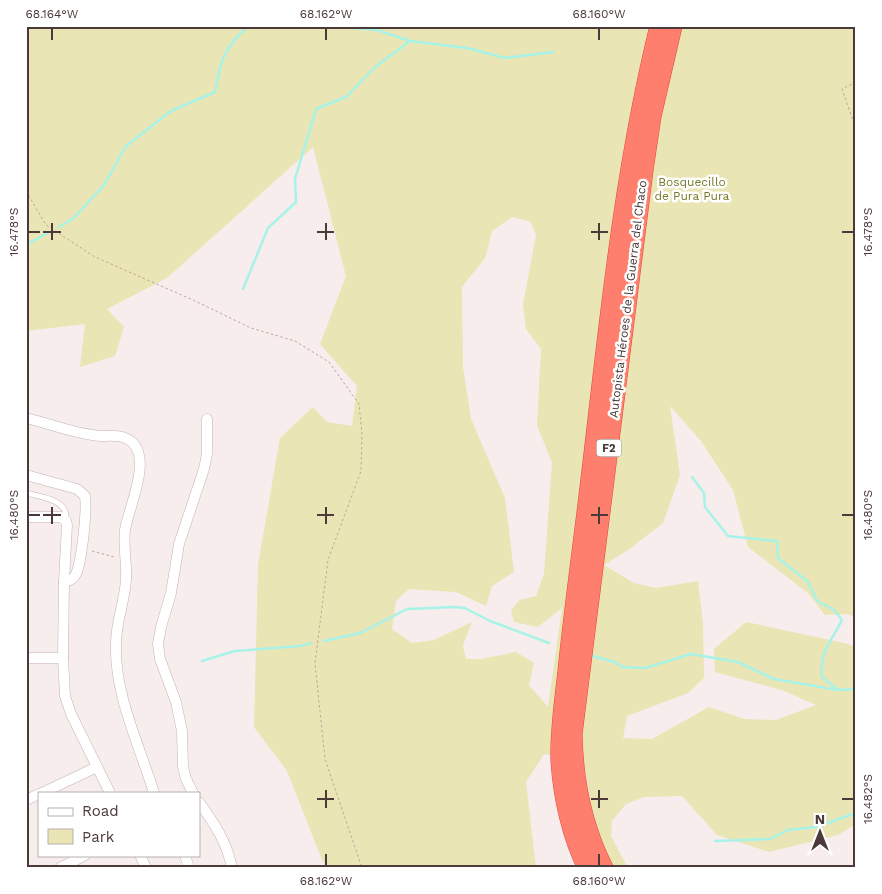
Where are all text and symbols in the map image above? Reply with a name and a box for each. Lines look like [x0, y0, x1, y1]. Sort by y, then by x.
text: 68.164°W [26, 7, 79, 21]
text: 68.162°W [300, 7, 353, 21]
text: 68.160°W [573, 7, 626, 21]
park label: Bosquecillo de Pura Pura [655, 175, 730, 203]
street label: Autopista Héroes de la Guerra del Chaco [606, 179, 650, 419]
text: 16.478°S [7, 208, 21, 256]
text: 16.478°S [861, 208, 875, 256]
road number: F2 [596, 439, 622, 456]
text: 16.480°S [7, 490, 21, 540]
text: 16.480°S [861, 490, 875, 540]
text: 16.482°S [861, 774, 875, 824]
legend [38, 792, 200, 856]
text: Road [82, 802, 119, 820]
north arrow [794, 806, 844, 856]
text: N [815, 811, 825, 827]
text: Park [82, 828, 115, 846]
text: 68.162°W [300, 874, 353, 888]
text: 68.160°W [573, 874, 626, 888]

